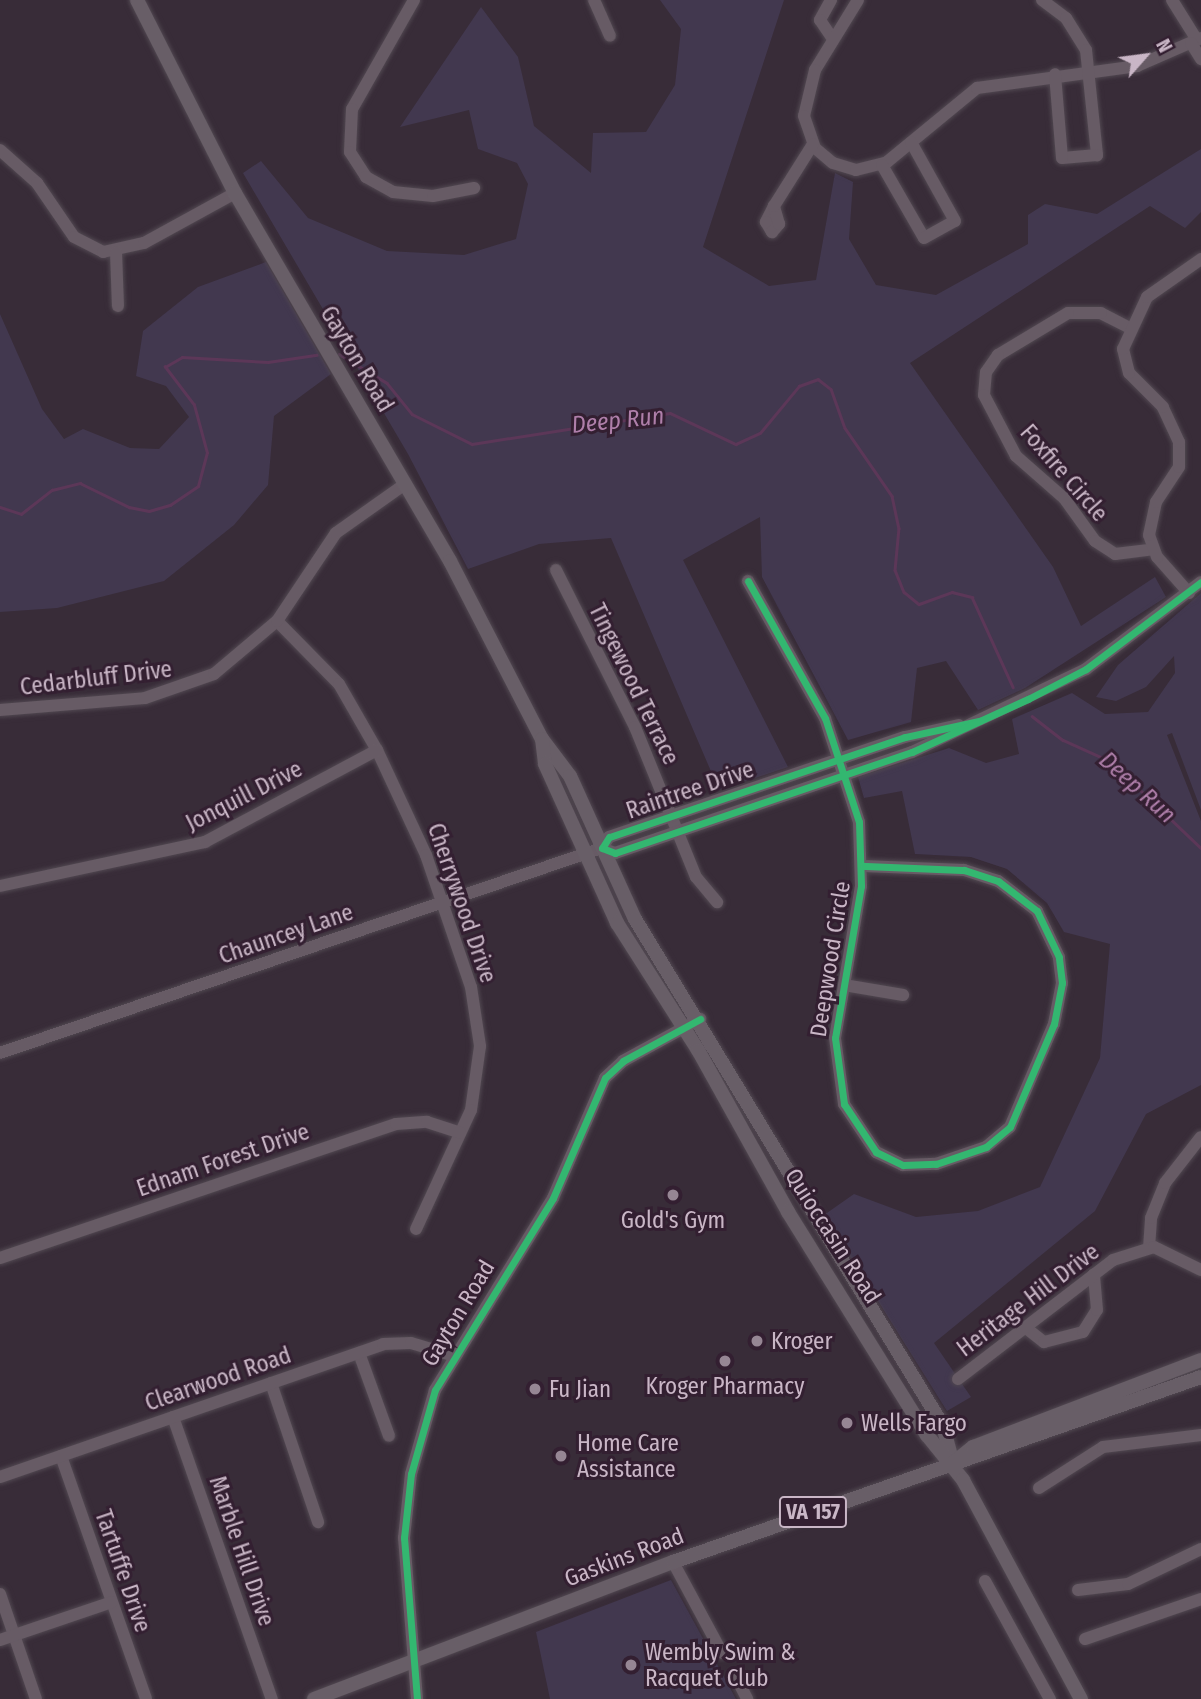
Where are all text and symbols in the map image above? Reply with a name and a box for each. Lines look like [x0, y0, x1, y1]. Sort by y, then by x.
north arrow [1110, 21, 1180, 91]
text: N [1151, 35, 1177, 56]
street label: Gayton Road [315, 301, 399, 417]
water label: Deep Run [570, 402, 666, 440]
street label: Foxfire Circle [1014, 419, 1114, 527]
street label: Tingewood Terrace [583, 599, 685, 769]
street label: Cedarbluff Drive [19, 655, 173, 701]
water label: Deep Run [1093, 746, 1181, 830]
street label: Jonquill Drive [181, 755, 307, 837]
street label: Raintree Drive [623, 755, 757, 825]
street label: Cherrywood Drive [422, 820, 502, 986]
street label: Deepwood Circle [804, 879, 856, 1039]
street label: Chauncey Lane [215, 898, 357, 970]
street label: Ednam Forest Drive [133, 1118, 313, 1202]
street label: Quioccasin Road [779, 1163, 887, 1309]
marker: Gold's Gym [665, 1187, 681, 1203]
place label: Gold's Gym [621, 1206, 725, 1234]
street label: Heritage Hill Drive [952, 1238, 1104, 1362]
street label: Gayton Road [416, 1255, 500, 1371]
place label: Kroger [771, 1327, 832, 1355]
marker: Kroger [749, 1333, 765, 1349]
street label: Clearwood Road [141, 1341, 295, 1417]
marker: Kroger Pharmacy [717, 1353, 733, 1369]
place label: Kroger Pharmacy [646, 1372, 804, 1400]
place label: Fu Jian [549, 1375, 611, 1403]
marker: Fu Jian [527, 1381, 543, 1397]
place label: Wells Fargo [861, 1409, 967, 1437]
marker: Wells Fargo [839, 1415, 855, 1431]
place label: Home Care Assistance [577, 1429, 679, 1483]
marker: Home Care Assistance [551, 1446, 571, 1466]
street label: Marble Hill Drive [203, 1472, 281, 1630]
road number: VA 157 [778, 1494, 848, 1530]
street label: Tartuffe Drive [89, 1506, 157, 1636]
street label: Gaskins Road [560, 1522, 688, 1592]
place label: Wembly Swim & Racquet Club [645, 1638, 795, 1692]
marker: Wembly Swim & Racquet Club [623, 1657, 639, 1673]

